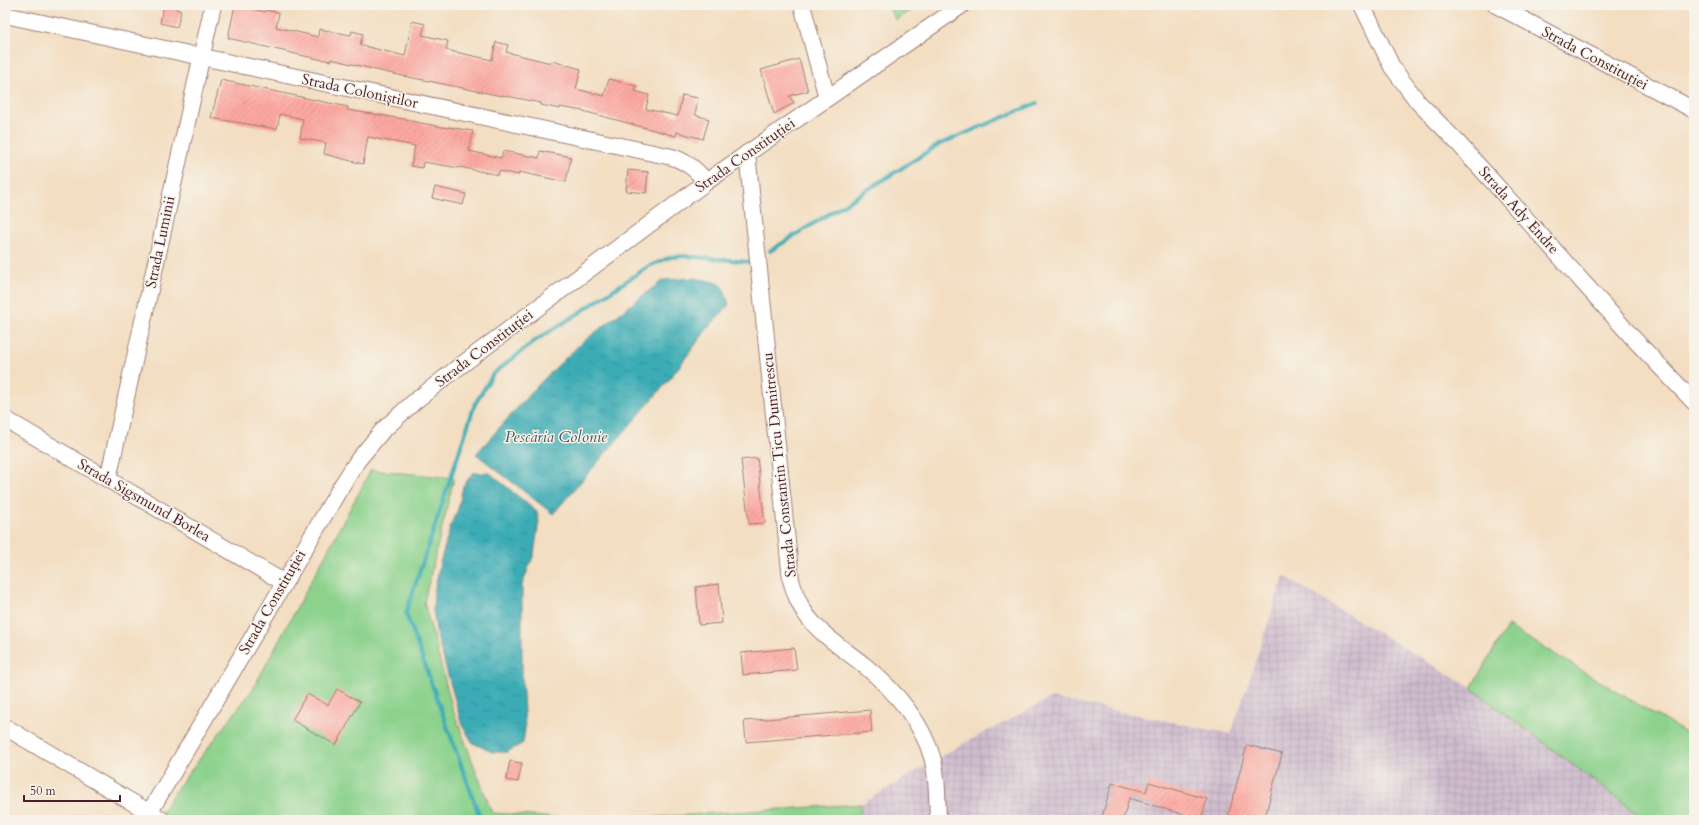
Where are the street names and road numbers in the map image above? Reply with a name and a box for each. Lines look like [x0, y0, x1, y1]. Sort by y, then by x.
street label: Strada Constituției [1538, 22, 1652, 94]
street label: Strada Coloniștilor [300, 69, 420, 113]
street label: Strada Constituției [691, 113, 799, 197]
street label: Strada Ady Endre [1474, 162, 1564, 258]
street label: Strada Luminii [140, 194, 180, 290]
street label: Strada Constituției [431, 305, 537, 391]
street label: Strada Constantin Ticu Dumitrescu [757, 352, 801, 578]
street label: Strada Sigsmund Borlea [74, 454, 214, 546]
street label: Strada Constituției [234, 546, 310, 658]

